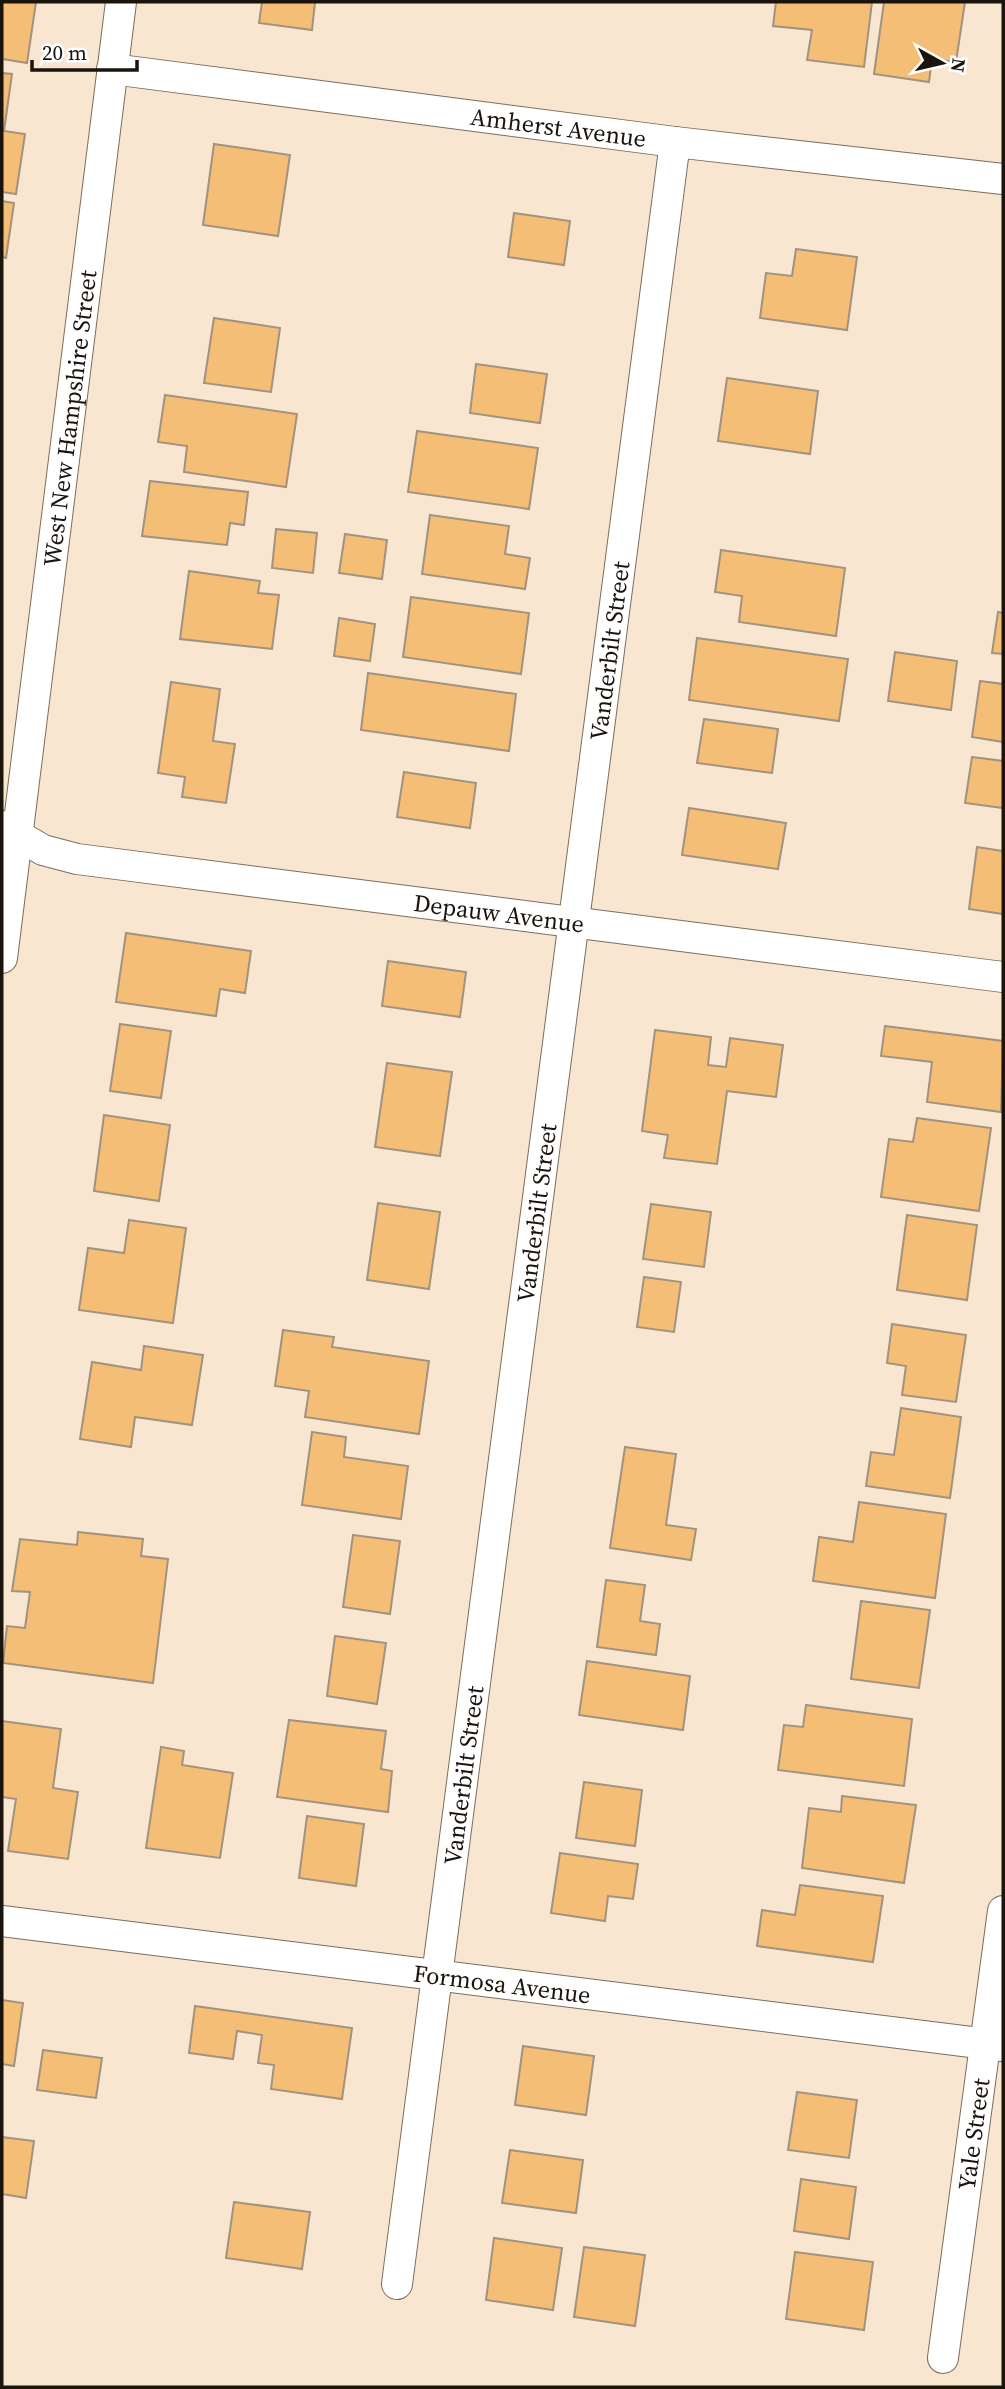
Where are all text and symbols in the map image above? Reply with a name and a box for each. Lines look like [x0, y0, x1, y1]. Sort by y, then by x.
scale bar [32, 28, 136, 72]
north arrow [907, 28, 977, 98]
text: 20 m [42, 38, 87, 67]
text: N [945, 57, 973, 74]
street label: Amherst Avenue [468, 99, 648, 155]
street label: West New Hampshire Street [34, 268, 104, 568]
street label: Vanderbilt Street [581, 559, 637, 742]
street label: Depauw Avenue [412, 886, 586, 940]
street label: Vanderbilt Street [508, 1121, 564, 1305]
street label: Vanderbilt Street [435, 1684, 491, 1867]
street label: Formosa Avenue [412, 1956, 593, 2011]
street label: Yale Street [949, 2076, 997, 2192]

